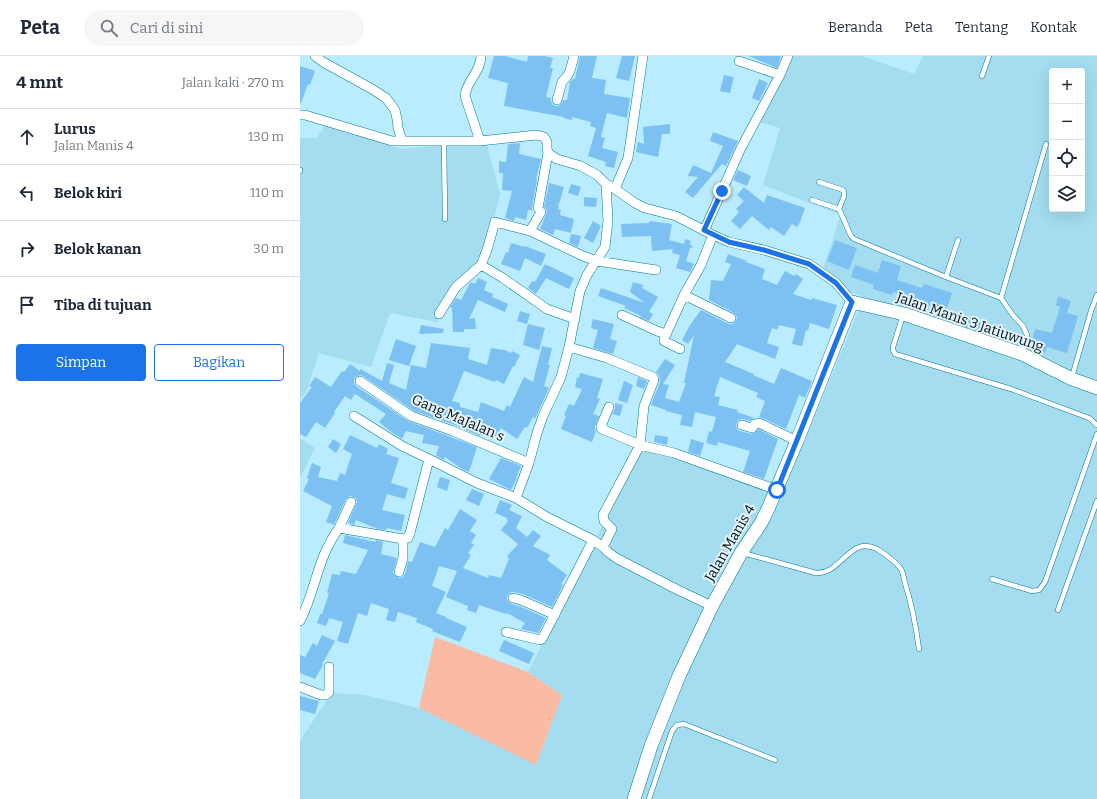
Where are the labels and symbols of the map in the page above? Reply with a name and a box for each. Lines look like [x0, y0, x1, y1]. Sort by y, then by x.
route end [713, 182, 731, 200]
street label: Jalan Manis 3 Jatiuwung [893, 288, 1046, 355]
street label: Gang MaJalan s [409, 391, 507, 445]
route start [768, 481, 786, 499]
street label: Jalan Manis 4 [701, 502, 759, 585]

